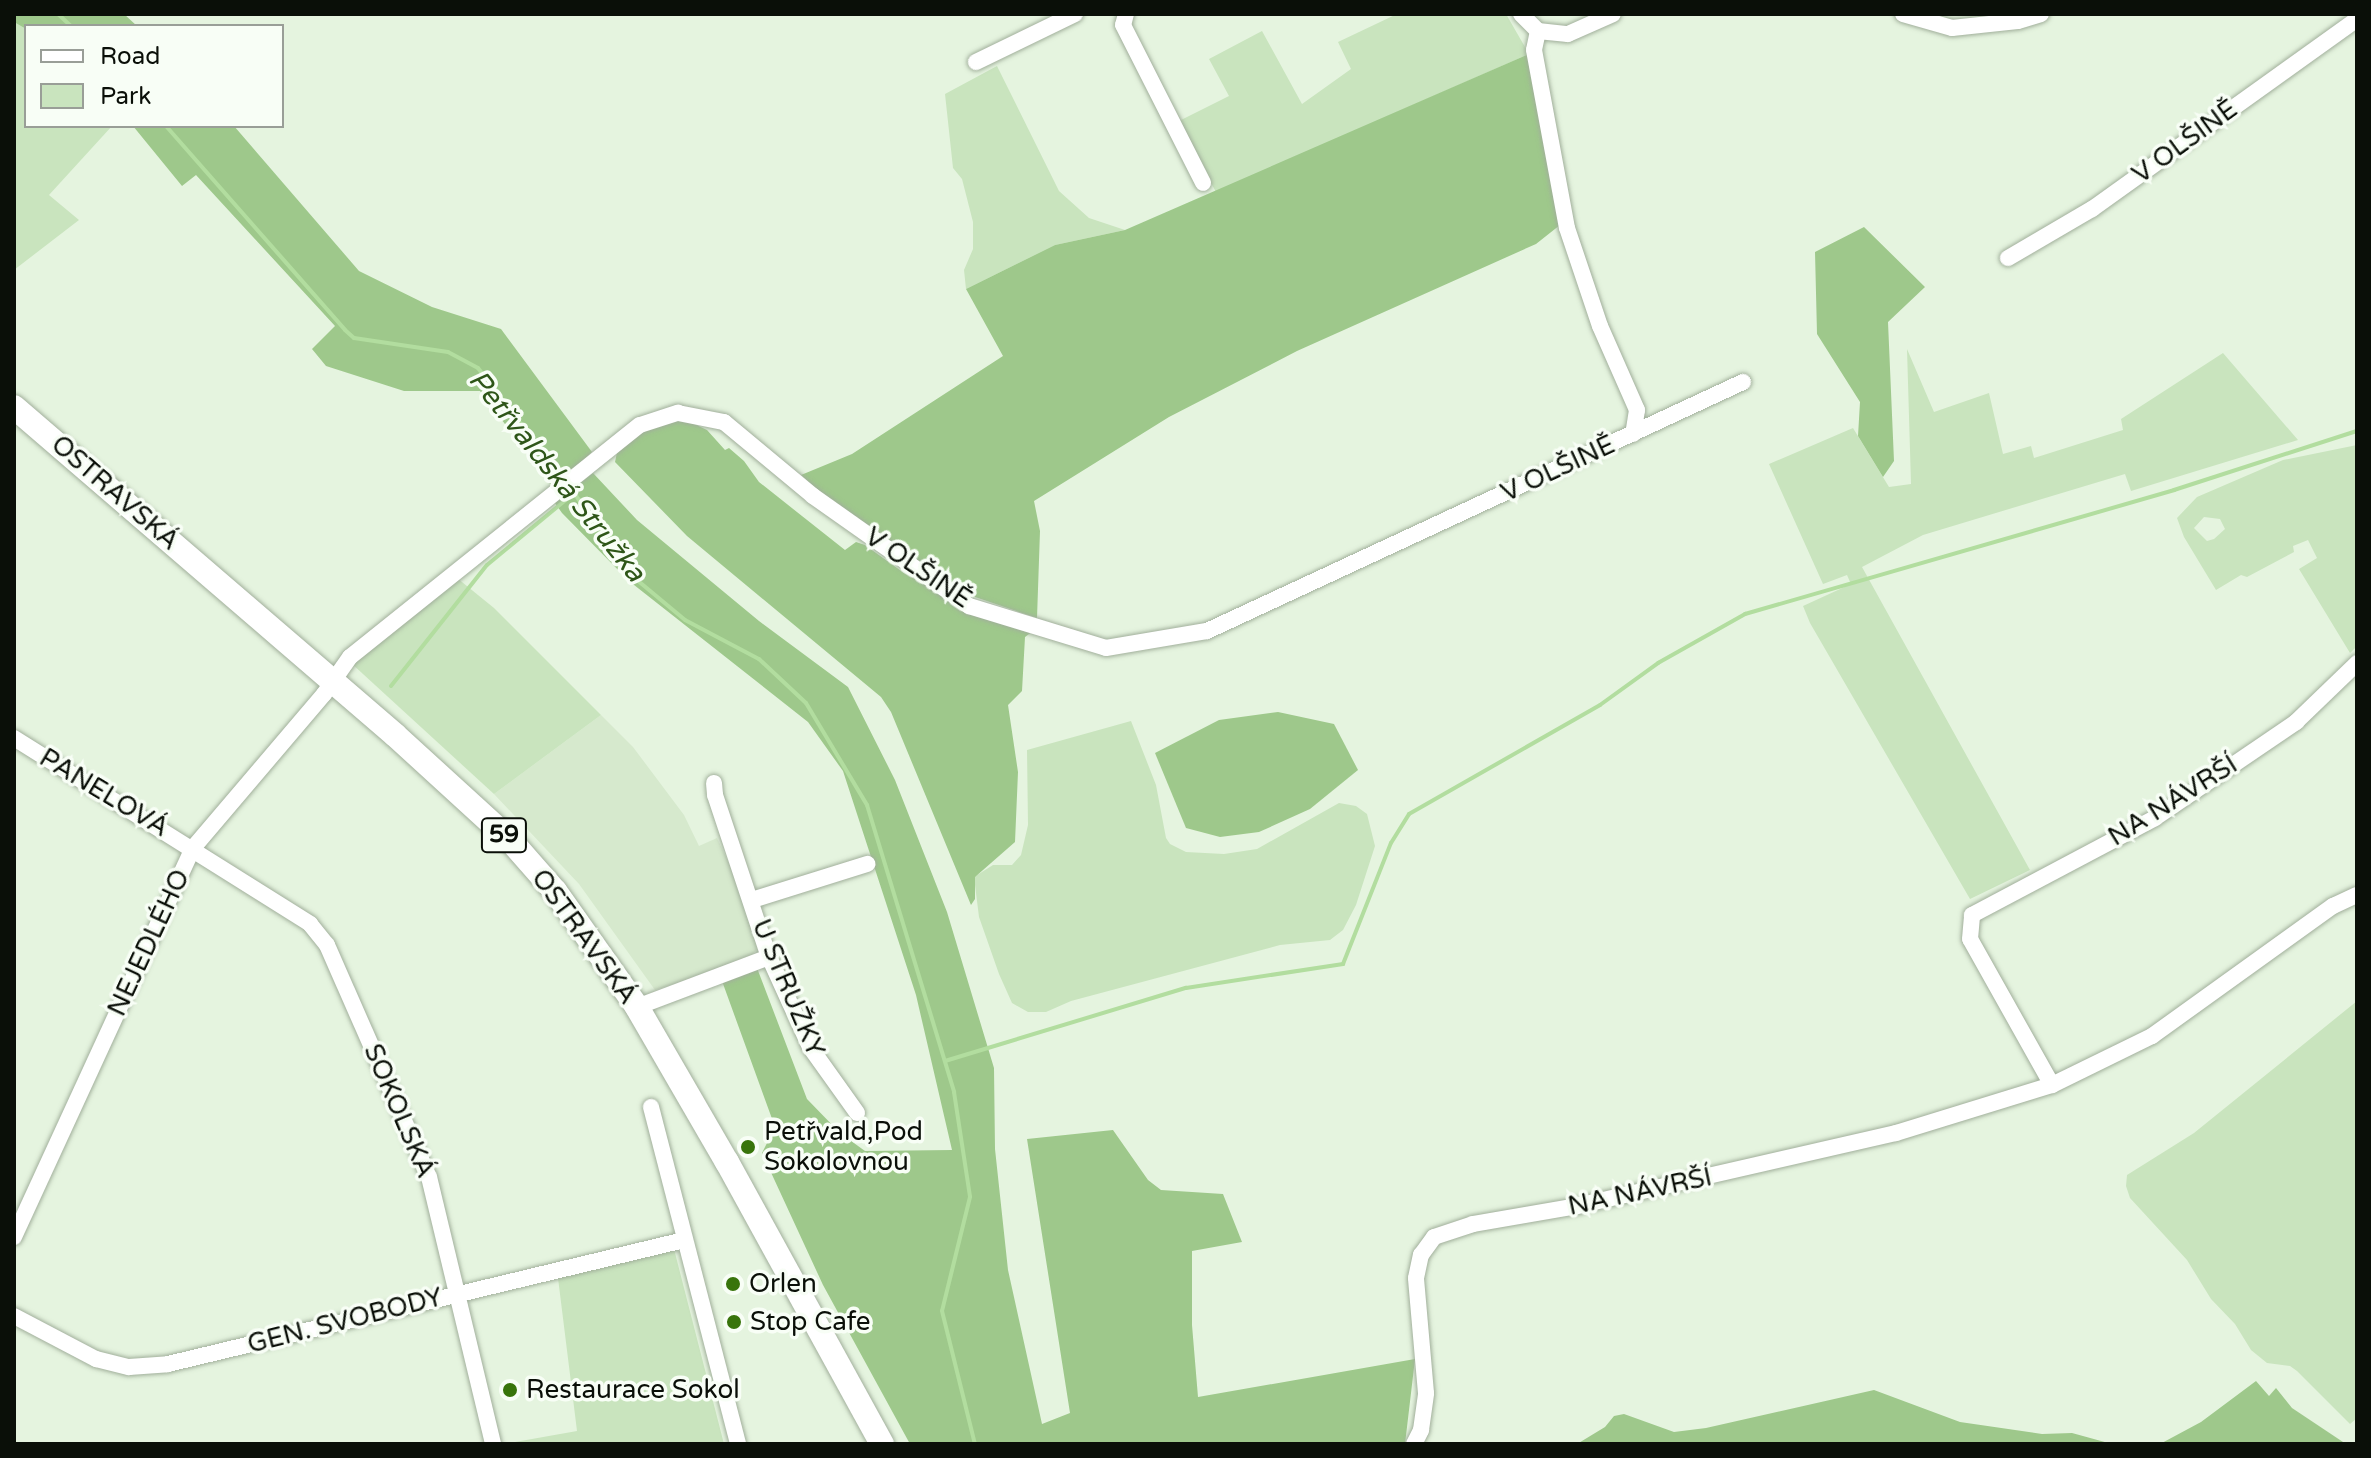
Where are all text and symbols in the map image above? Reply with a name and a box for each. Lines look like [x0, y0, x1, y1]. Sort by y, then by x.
legend [24, 24, 284, 128]
text: Road [100, 42, 160, 71]
text: Park [100, 82, 151, 111]
street label: V OLŠINĚ [2127, 94, 2243, 190]
water label: Petřvaldská Stružka [462, 364, 652, 588]
street label: OSTRAVSKÁ [45, 429, 185, 557]
street label: V OLŠINĚ [1496, 429, 1620, 509]
street label: V OLŠINĚ [859, 521, 977, 615]
street label: PANELOVÁ [34, 742, 174, 844]
street label: NA NÁVRŠÍ [2103, 749, 2243, 853]
road number: 59 [480, 815, 528, 855]
street label: OSTRAVSKÁ [525, 864, 643, 1010]
street label: NEJEDLÉHO [101, 865, 197, 1021]
street label: U STRUŽKY [745, 915, 831, 1061]
street label: SOKOLSKÁ [357, 1039, 441, 1183]
place label: Petřvald,Pod Sokolovnou [764, 1116, 923, 1178]
marker: Petřvald,Pod Sokolovnou [739, 1138, 757, 1156]
street label: NA NÁVRŠÍ [1565, 1162, 1715, 1222]
place label: Orlen [749, 1268, 817, 1300]
marker: Orlen [724, 1275, 742, 1293]
street label: GEN. SVOBODY [244, 1282, 446, 1360]
place label: Stop Cafe [750, 1306, 870, 1338]
marker: Stop Cafe [725, 1313, 743, 1331]
place label: Restaurace Sokol [526, 1374, 740, 1406]
marker: Restaurace Sokol [501, 1381, 519, 1399]

